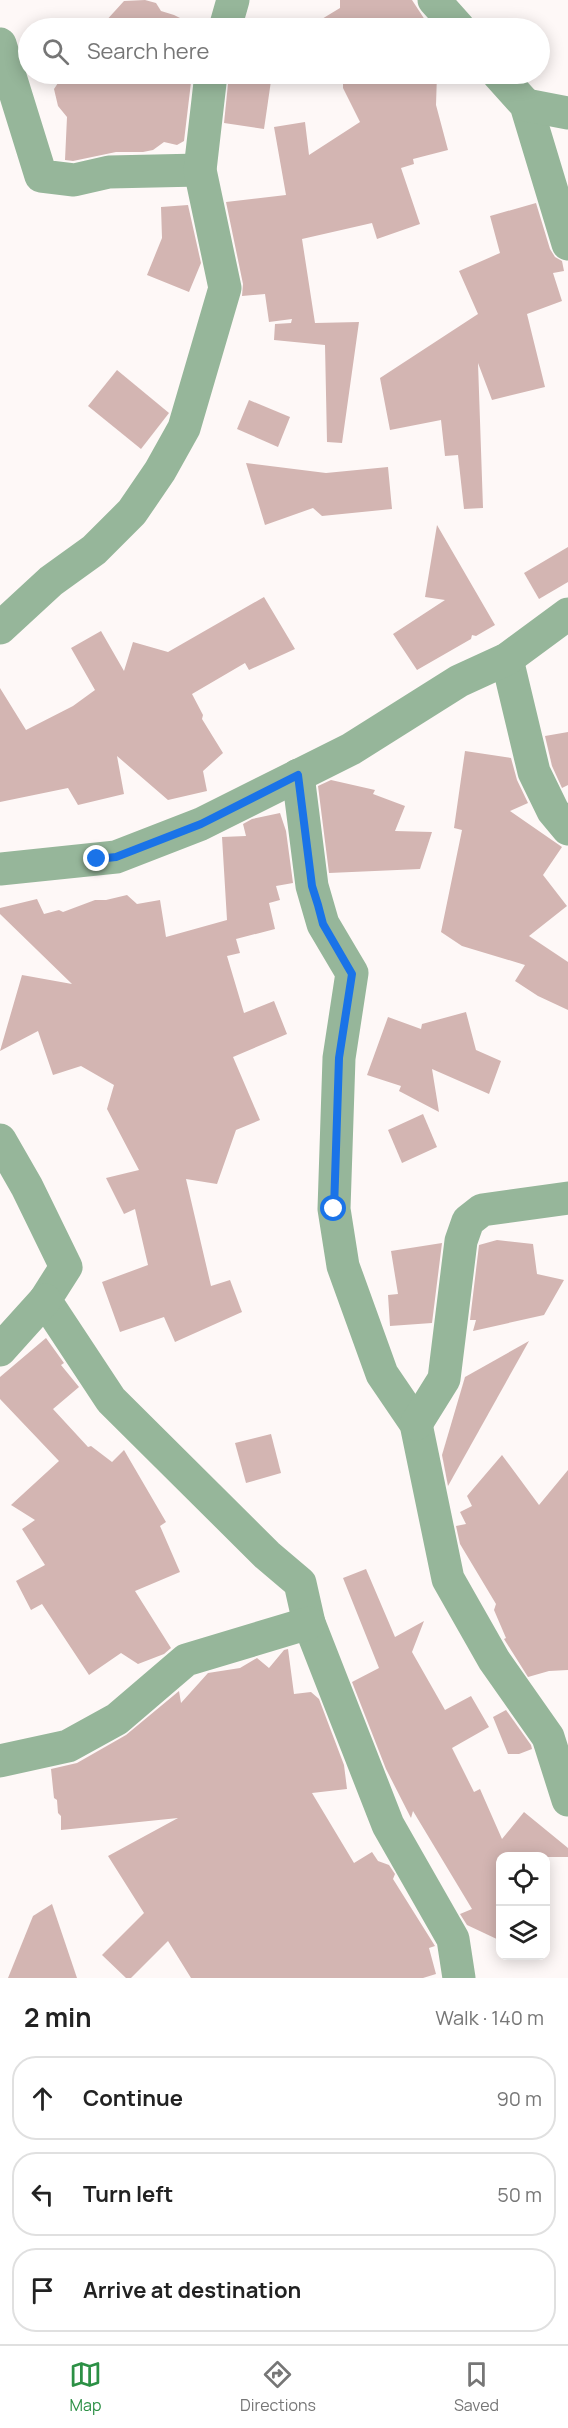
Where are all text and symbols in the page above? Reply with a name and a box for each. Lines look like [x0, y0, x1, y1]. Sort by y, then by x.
search box [18, 18, 550, 84]
icon: search [39, 35, 72, 68]
text: Search here [87, 36, 209, 66]
route end [83, 845, 109, 871]
route start [320, 1195, 346, 1221]
map controls [496, 1852, 550, 1960]
button: locate [496, 1852, 550, 1906]
button: layers [496, 1906, 550, 1960]
text: 2 min [24, 1999, 92, 2035]
text: Walk · 140 m [435, 2004, 544, 2031]
icon: ahead [26, 2082, 59, 2115]
text: Continue [83, 2083, 183, 2113]
text: 90 m [496, 2085, 542, 2112]
icon: left [26, 2178, 59, 2211]
text: Turn left [83, 2179, 173, 2209]
text: 50 m [497, 2181, 542, 2208]
icon: arrive [26, 2274, 59, 2307]
text: Arrive at destination [83, 2275, 301, 2305]
tab: Map [69, 2358, 102, 2416]
tab: Directions [240, 2358, 316, 2416]
tab: Saved [454, 2358, 499, 2416]

